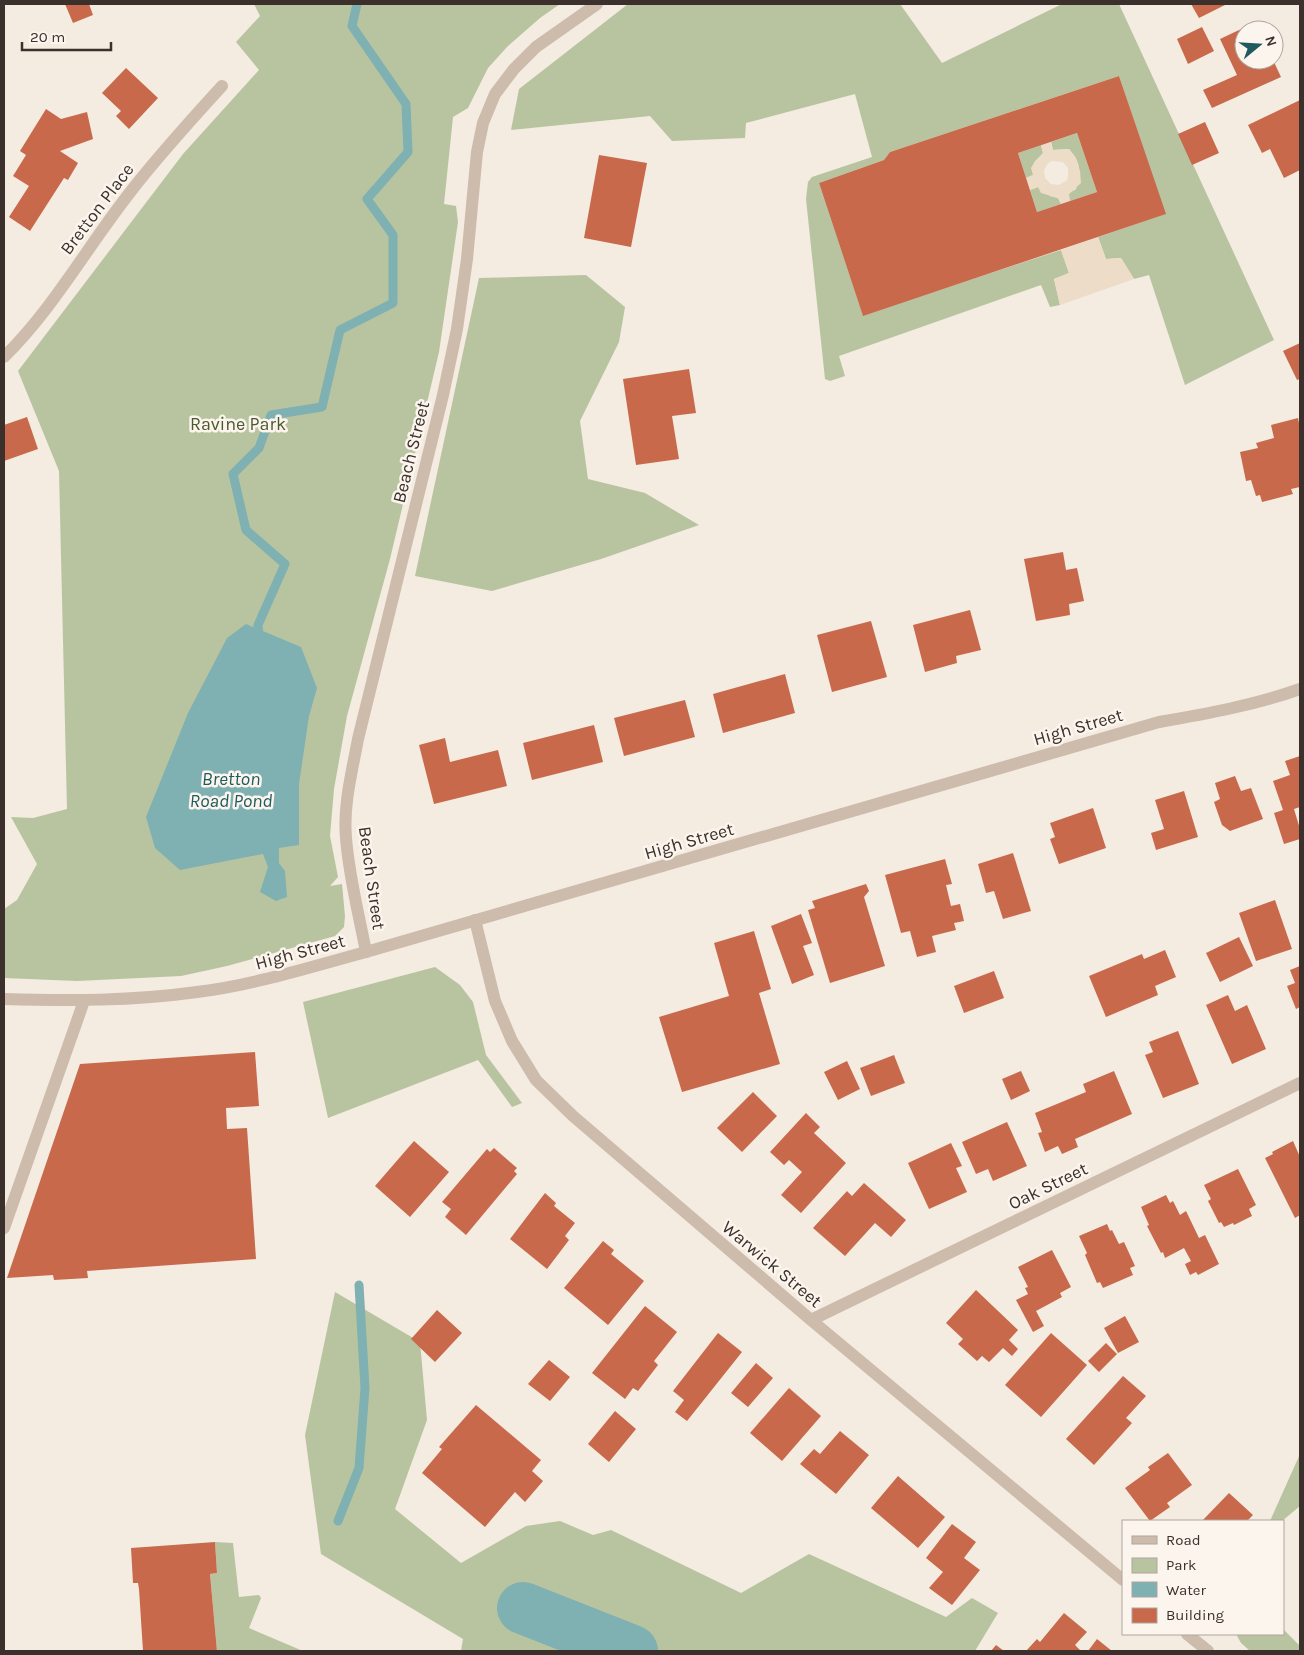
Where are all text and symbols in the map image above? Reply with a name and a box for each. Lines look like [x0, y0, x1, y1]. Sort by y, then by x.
scale bar [22, 20, 111, 52]
north arrow [1234, 20, 1284, 70]
text: 20 m [30, 28, 65, 46]
text: N [1261, 34, 1281, 49]
street label: Bretton Place [55, 159, 139, 259]
street label: Beach Street [388, 399, 434, 505]
park label: Ravine Park [190, 413, 286, 435]
street label: High Street [1031, 704, 1126, 750]
water label: Bretton Road Pond [190, 768, 272, 812]
street label: High Street [642, 818, 737, 864]
street label: Beach Street [354, 825, 390, 931]
street label: High Street [253, 929, 348, 975]
street label: Oak Street [1005, 1157, 1091, 1215]
street label: Warwick Street [718, 1216, 827, 1312]
legend [1122, 1520, 1284, 1635]
text: Road [1166, 1531, 1201, 1549]
text: Park [1166, 1556, 1196, 1574]
text: Water [1166, 1581, 1207, 1599]
text: Building [1166, 1606, 1224, 1624]

